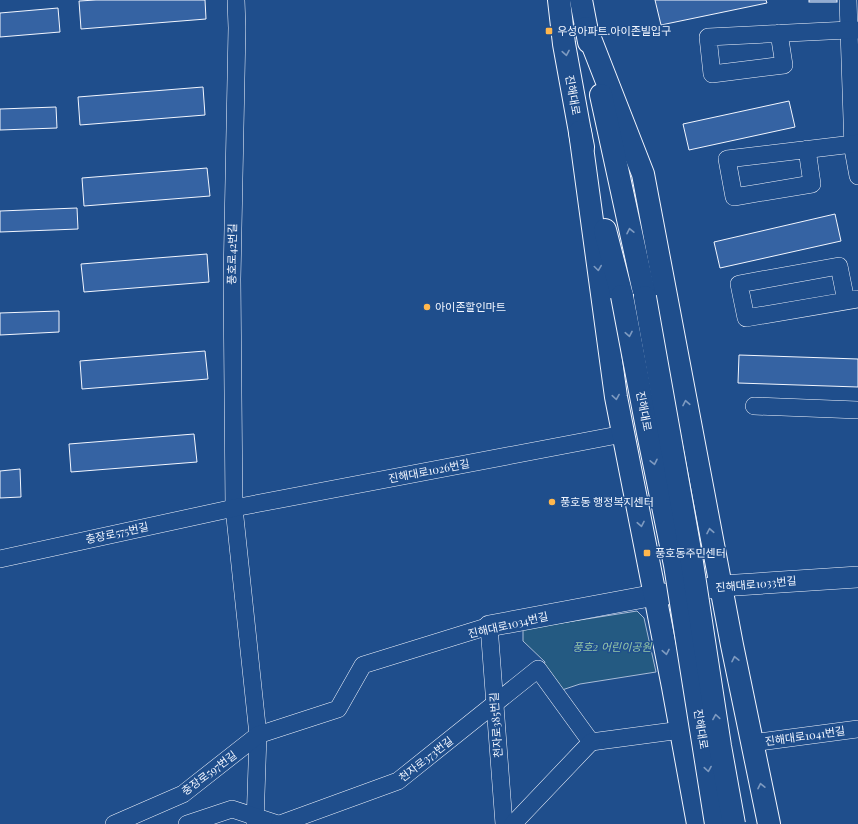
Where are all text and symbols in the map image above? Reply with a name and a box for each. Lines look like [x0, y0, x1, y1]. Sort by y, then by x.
place label: 우성아파트.아이존빌입구 [557, 23, 671, 38]
marker: 우성아파트.아이존빌입구 [544, 26, 554, 36]
one-way arrow [561, 49, 569, 56]
street label: 진해대로 [563, 74, 584, 116]
street label: 풍호로42번길 [223, 223, 240, 285]
one-way arrow [627, 228, 635, 234]
one-way arrow [593, 265, 602, 271]
place label: 아이존할인마트 [435, 299, 506, 314]
marker: 아이존할인마트 [422, 302, 432, 312]
one-way arrow [625, 331, 633, 337]
street label: 진해대로 [633, 390, 656, 432]
one-way arrow [611, 394, 620, 400]
one-way arrow [683, 400, 691, 406]
street label: 진해대로1026번길 [387, 455, 471, 486]
one-way arrow [649, 459, 657, 465]
place label: 풍호동 행정복지센터 [560, 494, 654, 509]
marker: 풍호동 행정복지센터 [547, 497, 557, 507]
street label: 충장로575번길 [84, 519, 150, 547]
one-way arrow [637, 521, 645, 527]
one-way arrow [707, 528, 715, 534]
place label: 풍호동주민센터 [655, 545, 726, 560]
marker: 풍호동주민센터 [642, 548, 652, 558]
street label: 진해대로1033번길 [715, 572, 797, 595]
street label: 진해대로1034번길 [466, 608, 549, 641]
park label: 풍호2 어린이공원 [572, 639, 652, 654]
one-way arrow [662, 649, 670, 655]
one-way arrow [731, 655, 739, 662]
street label: 천자로385번길 [486, 692, 505, 758]
street label: 진해대로 [691, 708, 712, 750]
one-way arrow [712, 714, 721, 720]
street label: 진해대로1041번길 [764, 722, 846, 749]
street label: 천자로373번길 [395, 733, 456, 785]
street label: 충장로597번길 [178, 747, 239, 798]
one-way arrow [703, 766, 712, 772]
one-way arrow [757, 783, 765, 789]

